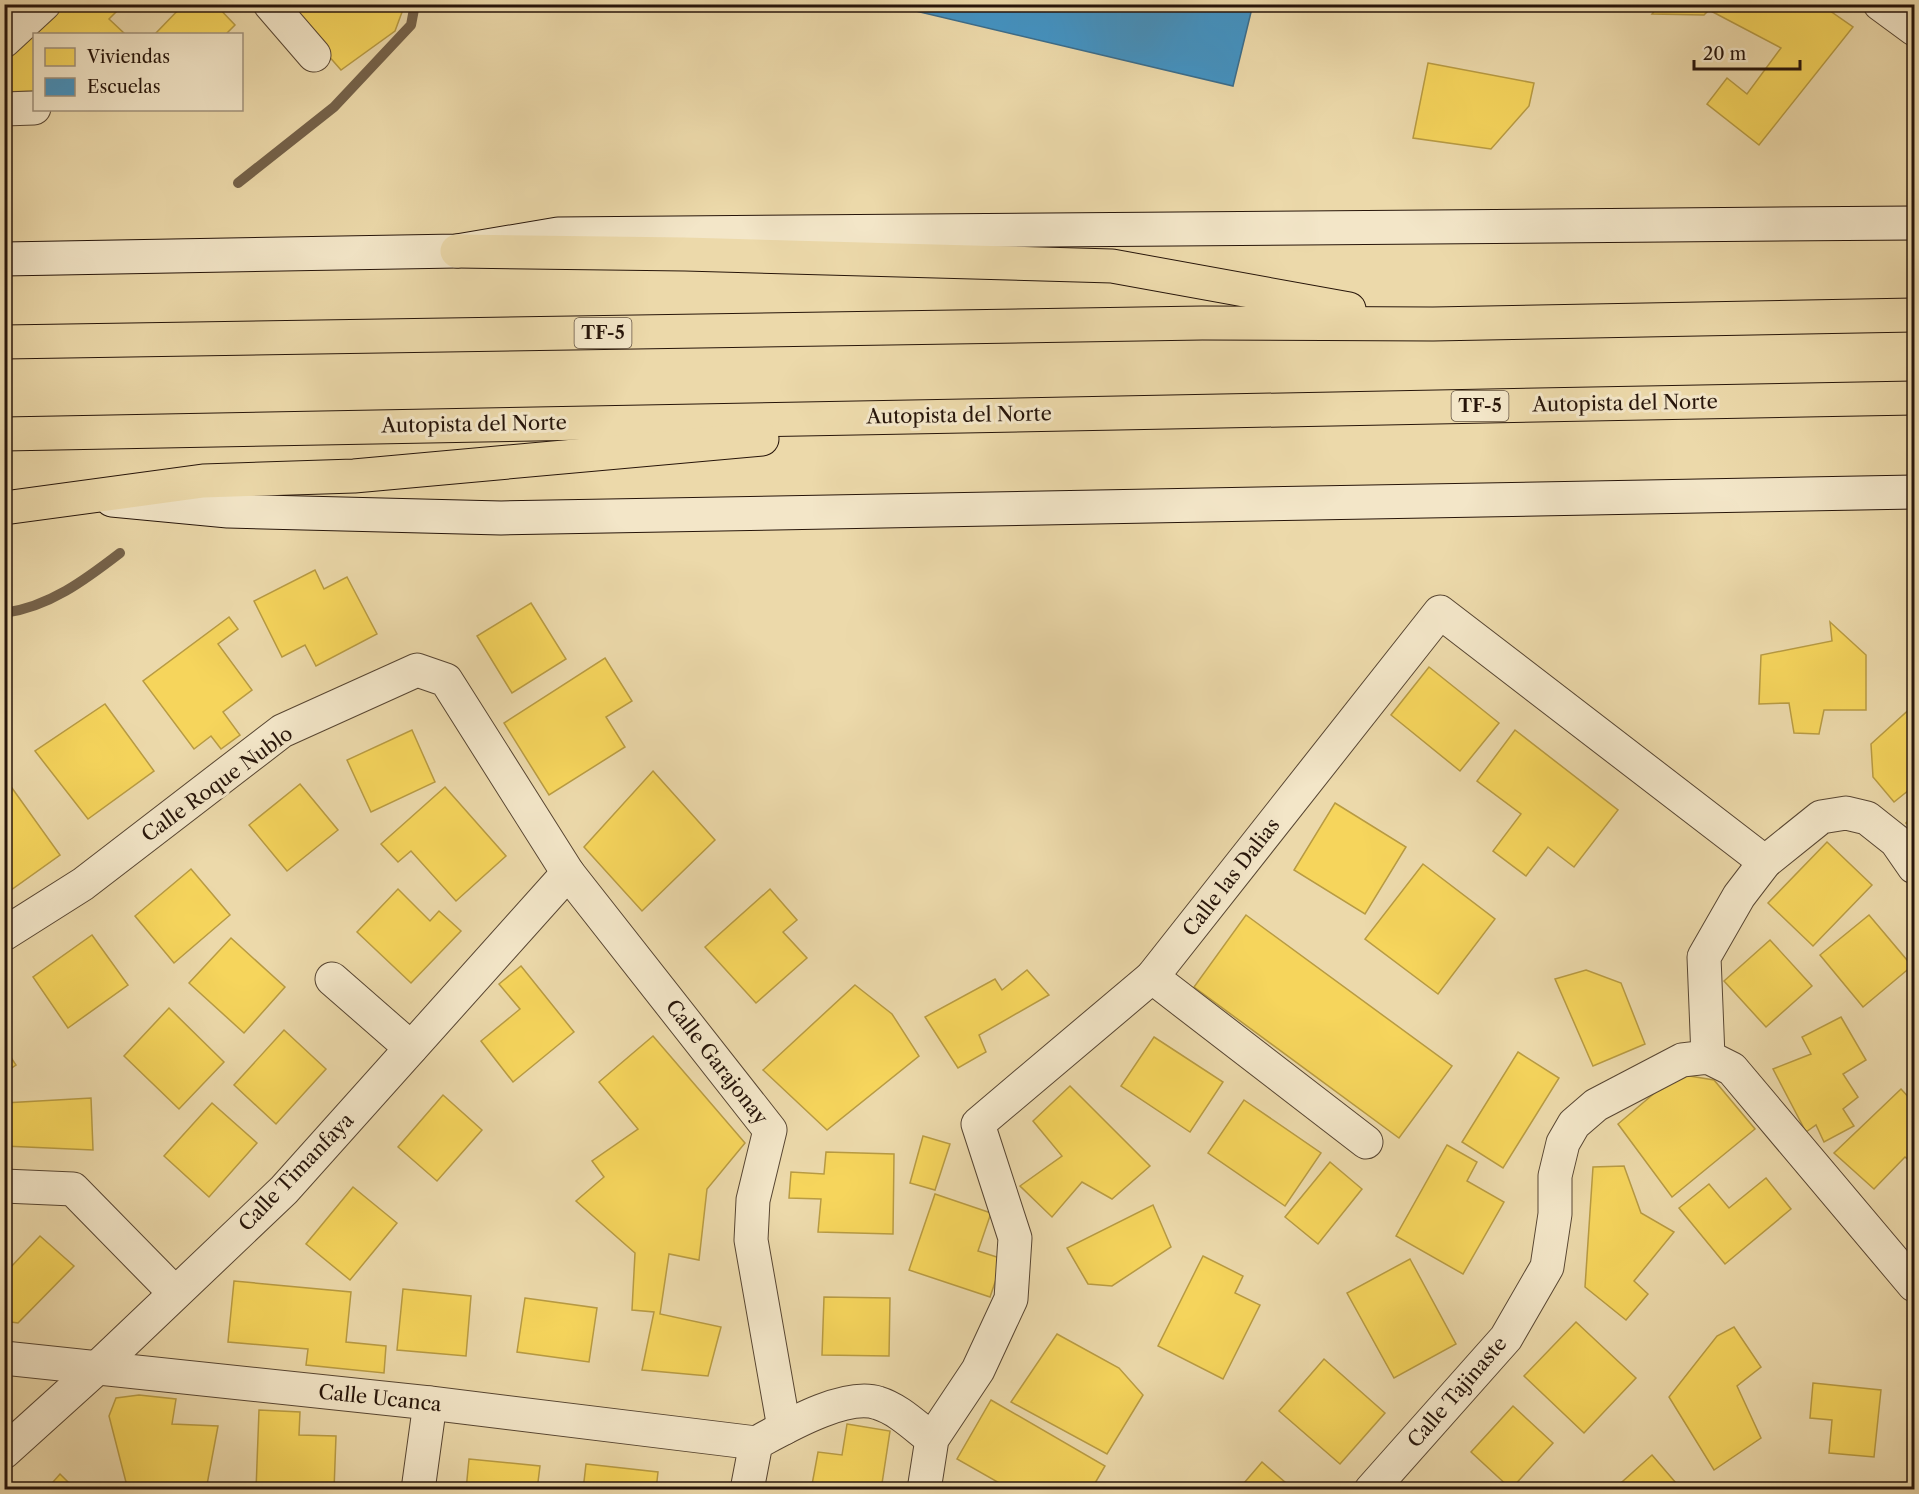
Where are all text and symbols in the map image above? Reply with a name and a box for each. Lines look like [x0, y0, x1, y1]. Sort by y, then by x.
legend [33, 33, 243, 111]
scale bar [1694, 33, 1800, 71]
text: 20 m [1703, 43, 1747, 65]
text: Viviendas [86, 46, 170, 68]
text: Escuelas [87, 76, 161, 98]
road number: TF-5 [574, 318, 632, 348]
street label: Autopista del Norte [1531, 389, 1718, 417]
road number: TF-5 [1452, 391, 1508, 421]
street label: Autopista del Norte [865, 401, 1052, 429]
street label: Autopista del Norte [380, 410, 567, 438]
street label: Calle Roque Nublo [137, 721, 297, 847]
street label: Calle las Dalias [1178, 813, 1284, 941]
street label: Calle Garajonay [661, 995, 774, 1130]
street label: Calle Timanfaya [234, 1108, 359, 1236]
street label: Calle Tajinaste [1402, 1332, 1512, 1452]
street label: Calle Ucanca [317, 1380, 443, 1416]

